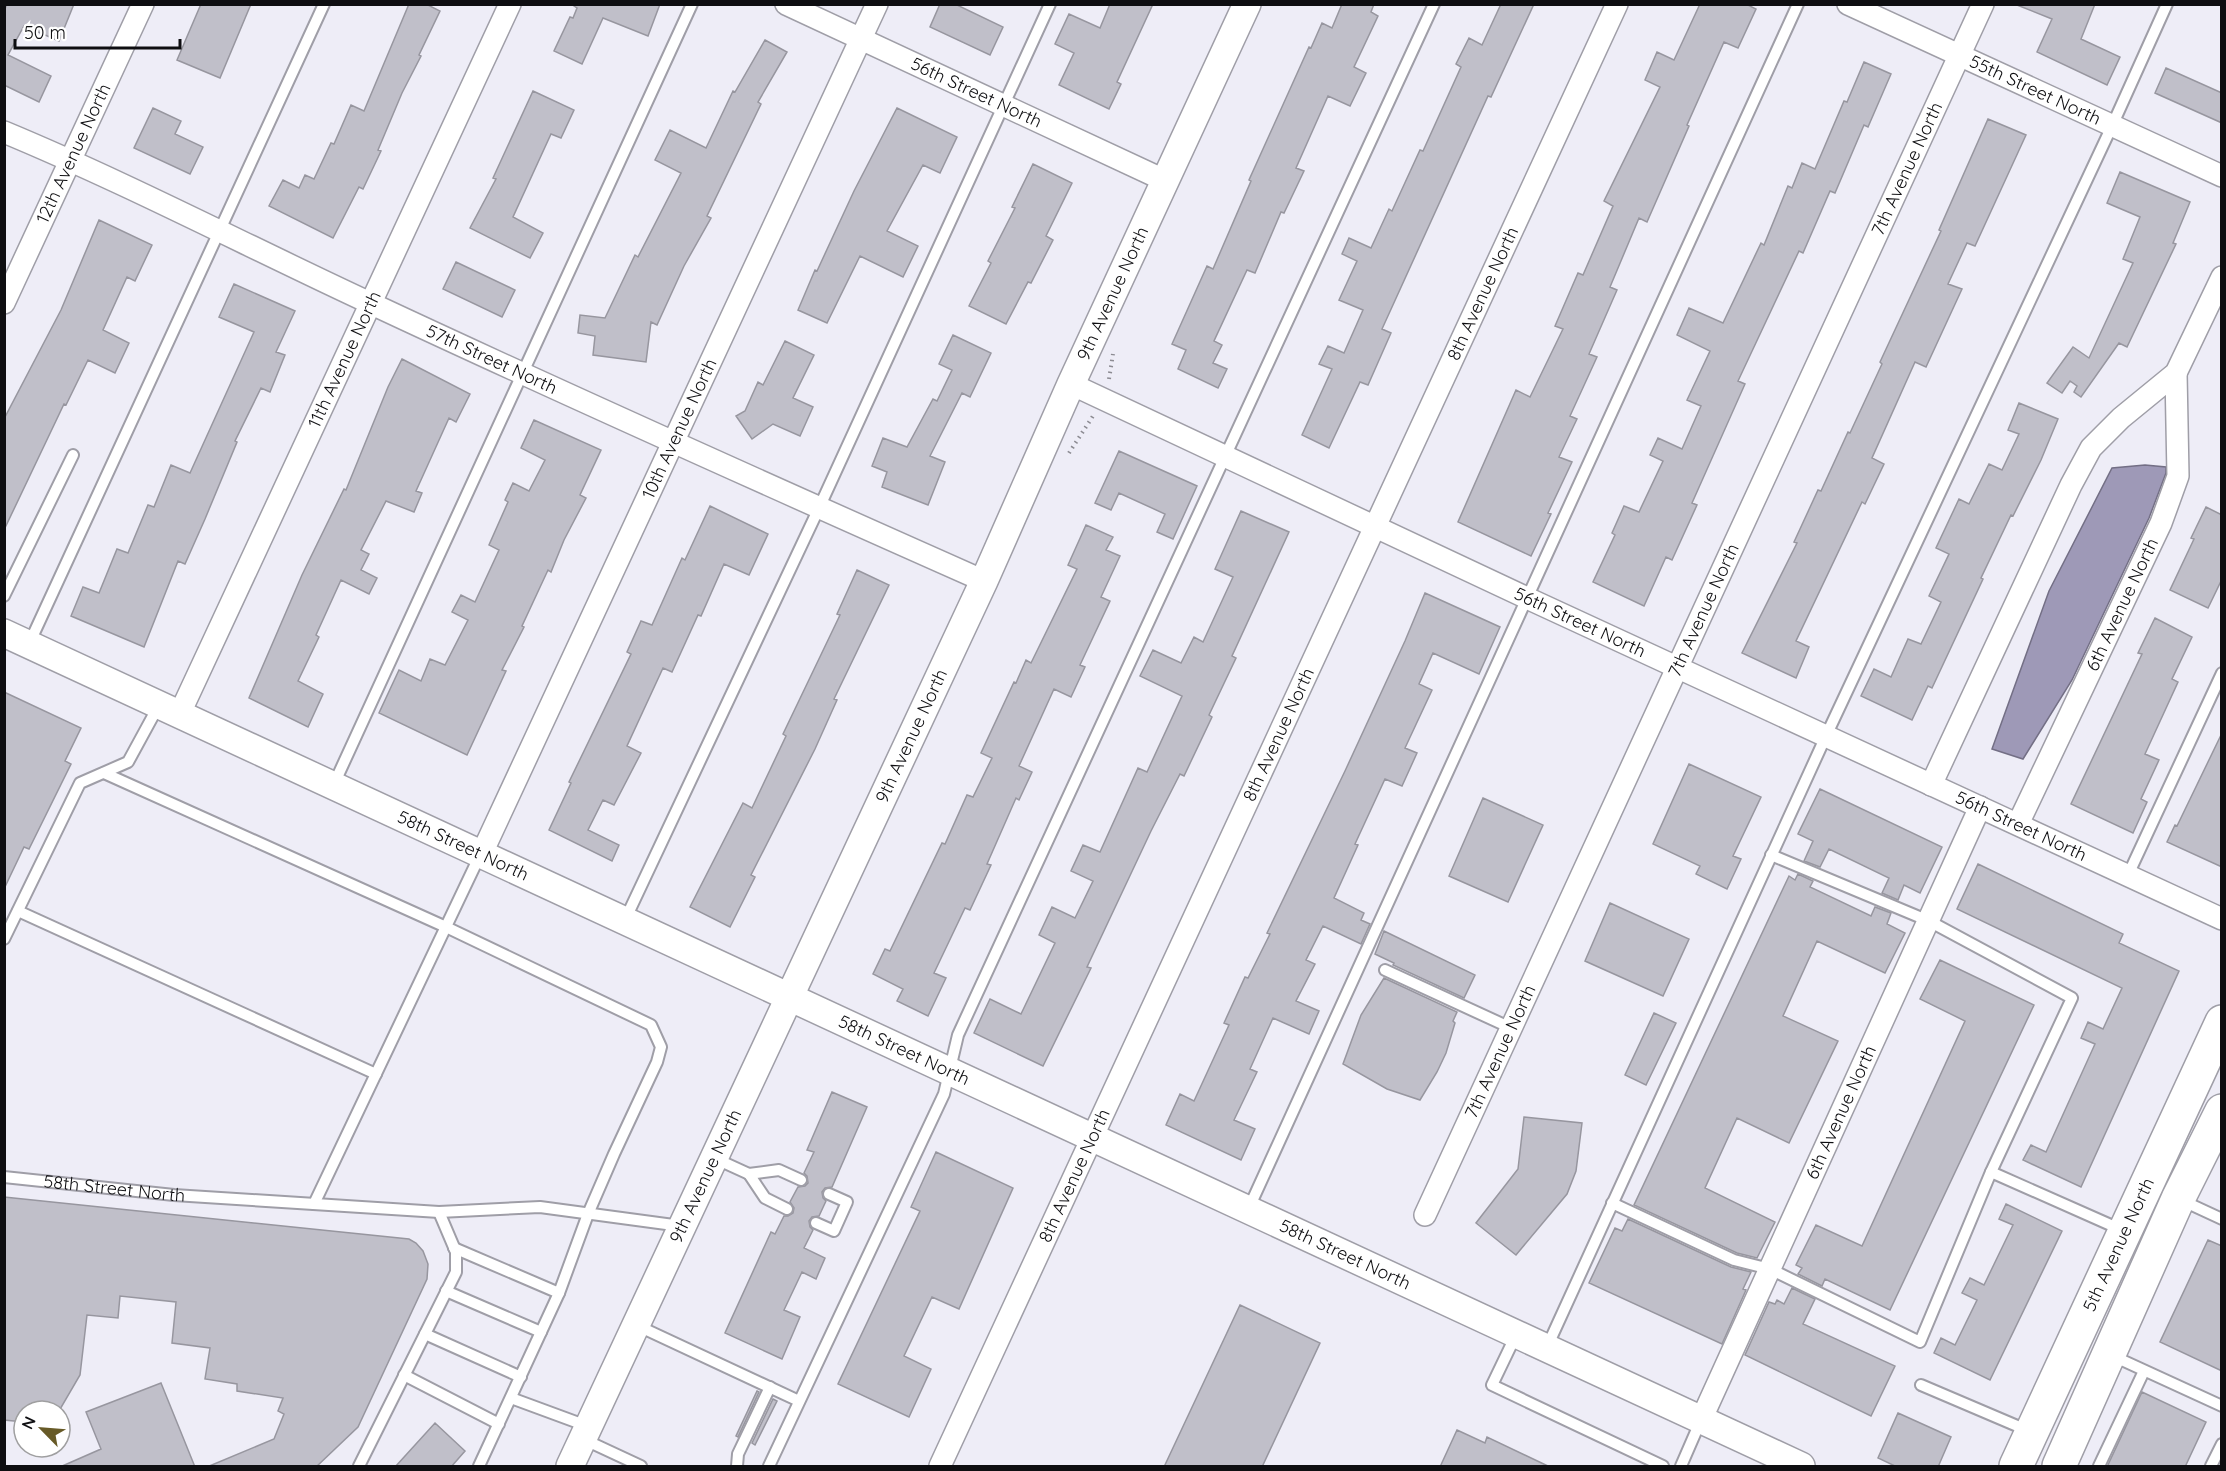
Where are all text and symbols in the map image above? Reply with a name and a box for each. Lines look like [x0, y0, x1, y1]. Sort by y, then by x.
scale bar [15, 12, 180, 50]
text: 50 m [24, 21, 66, 44]
street label: 55th Street North [1966, 49, 2105, 130]
street label: 56th Street North [907, 52, 1046, 133]
street label: 12th Avenue North [31, 80, 116, 227]
street label: 7th Avenue North [1866, 98, 1947, 239]
street label: 9th Avenue North [1071, 223, 1153, 364]
street label: 8th Avenue North [1442, 223, 1523, 364]
street label: 11th Avenue North [302, 287, 386, 431]
street label: 57th Street North [423, 319, 561, 399]
street label: 10th Avenue North [636, 355, 722, 502]
street label: 6th Avenue North [2080, 534, 2163, 675]
street label: 7th Avenue North [1663, 540, 1744, 680]
street label: 56th Street North [1511, 582, 1649, 662]
street label: 8th Avenue North [1237, 664, 1319, 805]
street label: 9th Avenue North [870, 665, 952, 806]
street label: 56th Street North [1952, 786, 2091, 866]
street label: 58th Street North [394, 805, 533, 886]
street label: 7th Avenue North [1459, 981, 1541, 1122]
street label: 58th Street North [835, 1009, 974, 1090]
street label: 6th Avenue North [1800, 1042, 1881, 1183]
street label: 9th Avenue North [664, 1105, 746, 1247]
street label: 8th Avenue North [1033, 1105, 1115, 1246]
street label: 58th Street North [43, 1169, 186, 1207]
street label: 5th Avenue North [2077, 1174, 2159, 1315]
street label: 58th Street North [1276, 1214, 1415, 1294]
north arrow [12, 1399, 72, 1459]
text: N [17, 1413, 40, 1432]

